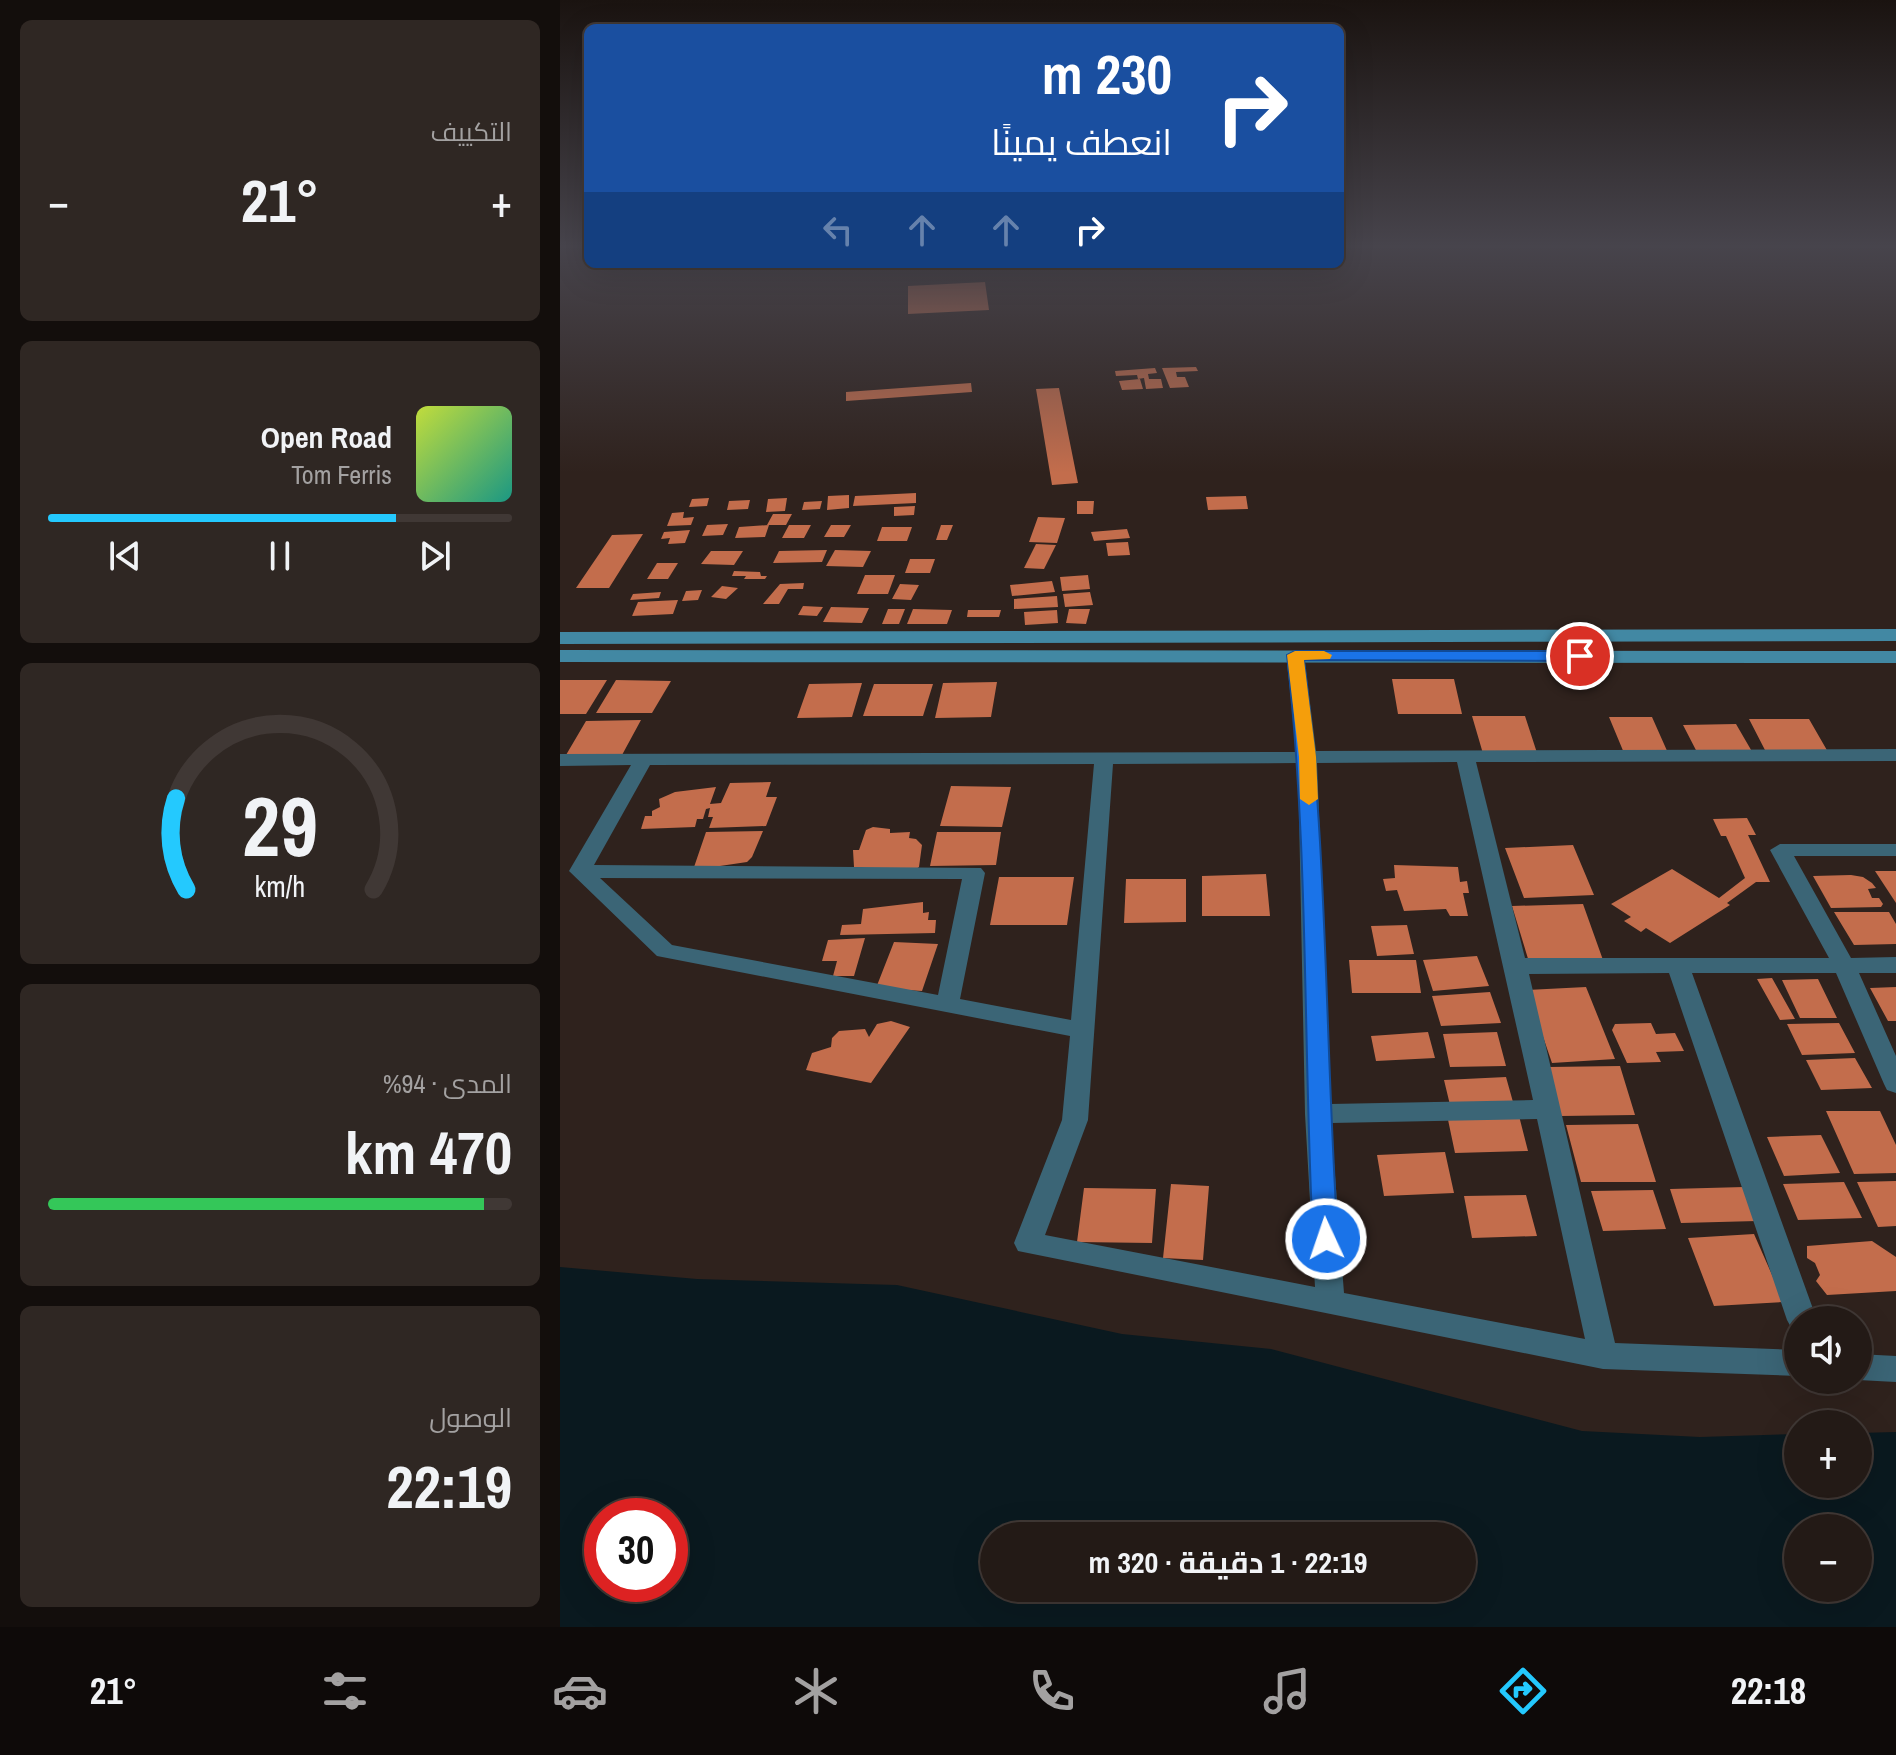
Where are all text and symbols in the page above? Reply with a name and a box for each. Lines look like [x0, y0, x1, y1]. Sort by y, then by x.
text: 230 m [1042, 36, 1172, 111]
icon: right [1200, 56, 1304, 160]
text: التكييف [430, 114, 512, 149]
text: انعطف يمينًا [991, 118, 1172, 166]
text: 21° [241, 160, 319, 241]
text: − [48, 171, 69, 231]
text: + [491, 171, 512, 231]
icon: left [816, 208, 860, 252]
icon: ahead [900, 208, 944, 252]
icon: ahead [984, 208, 1028, 252]
icon: right [1068, 208, 1112, 252]
text: Open Road [261, 417, 392, 457]
text: Tom Ferris [291, 457, 392, 492]
icon: previous [103, 534, 147, 578]
icon: pause [258, 534, 302, 578]
icon: next [413, 534, 457, 578]
pin [1546, 622, 1614, 690]
icon: arrive [1558, 634, 1602, 678]
text: 29 [242, 769, 318, 881]
text: km/h [255, 867, 305, 906]
text: المدى · 94% [383, 1066, 512, 1101]
text: 470 km [345, 1112, 512, 1193]
position arrow [1284, 1197, 1368, 1281]
map controls [1784, 1306, 1872, 1602]
button: sound [1784, 1306, 1872, 1394]
text: الوصول [429, 1400, 512, 1435]
button: + [1784, 1410, 1872, 1498]
text: 22:19 [386, 1446, 512, 1527]
speed limit sign: 30 [584, 1498, 688, 1602]
button: − [1784, 1514, 1872, 1602]
text: 22:19 · 1 دقيقة · 320 m [1088, 1542, 1368, 1582]
icon: filters [317, 1663, 373, 1719]
icon: car [552, 1663, 608, 1719]
icon: climate [788, 1663, 844, 1719]
icon: phone [1024, 1663, 1080, 1719]
icon: music [1259, 1663, 1315, 1719]
icon: directions [1495, 1663, 1551, 1719]
text: 21° [90, 1667, 137, 1715]
text: 22:18 [1731, 1667, 1806, 1715]

